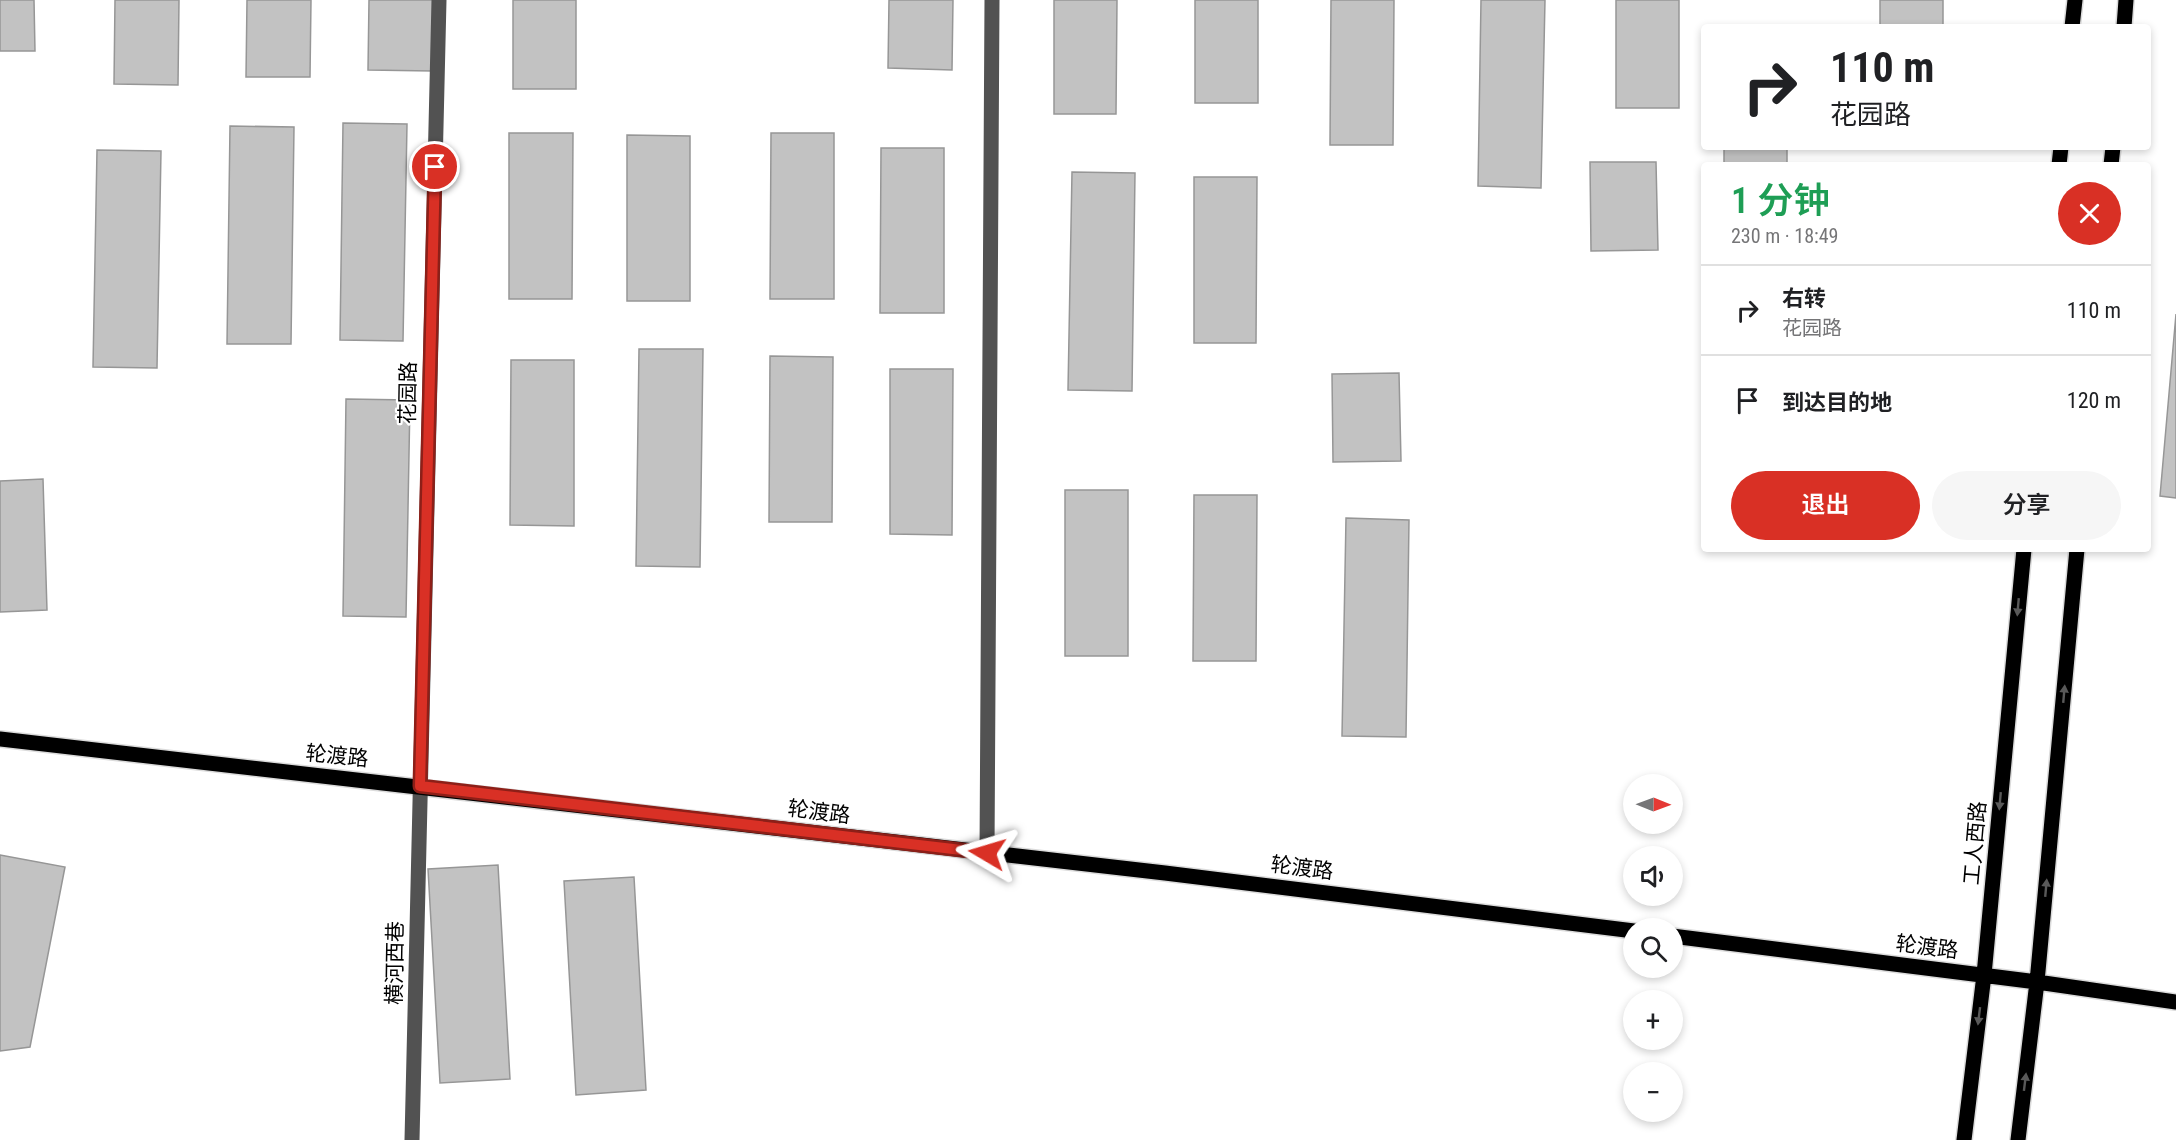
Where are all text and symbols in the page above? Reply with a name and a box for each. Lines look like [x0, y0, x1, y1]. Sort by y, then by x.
text: 110 m [1830, 43, 1935, 92]
icon: right [1731, 48, 1809, 126]
text: 花园路 [1830, 99, 1911, 131]
pin [409, 141, 460, 192]
icon: arrive [418, 150, 451, 183]
text: 1 分钟 [1731, 180, 1829, 222]
button: close [2058, 182, 2121, 245]
text: 230 m · 18:49 [1731, 224, 1838, 248]
text: 右转 [1782, 286, 1826, 311]
icon: right [1731, 294, 1764, 327]
text: 110 m [2067, 298, 2121, 323]
text: 花园路 [1782, 316, 1842, 340]
street label: 花园路 [395, 361, 421, 425]
icon: arrive [1731, 384, 1764, 417]
text: 120 m [2067, 388, 2121, 413]
text: 到达目的地 [1782, 390, 1892, 415]
button: 退出 [1731, 471, 1920, 540]
button: 分享 [1932, 471, 2121, 540]
one-way arrow [2013, 598, 2023, 617]
one-way arrow [2059, 684, 2069, 703]
street label: 轮渡路 [304, 741, 370, 771]
north arrow [1623, 774, 1683, 834]
map controls [1623, 774, 1683, 1122]
one-way arrow [1995, 792, 2005, 811]
street label: 轮渡路 [786, 796, 852, 828]
street label: 工人西路 [1959, 800, 1991, 886]
position arrow [955, 821, 1019, 885]
button: sound [1623, 846, 1683, 906]
street label: 轮渡路 [1269, 852, 1335, 884]
one-way arrow [2041, 878, 2051, 897]
button: search [1623, 918, 1683, 978]
street label: 横河西巷 [382, 921, 408, 1005]
street label: 轮渡路 [1894, 931, 1960, 963]
button: + [1623, 990, 1683, 1050]
one-way arrow [1974, 1007, 1984, 1026]
button: − [1623, 1062, 1683, 1122]
one-way arrow [2020, 1072, 2030, 1091]

